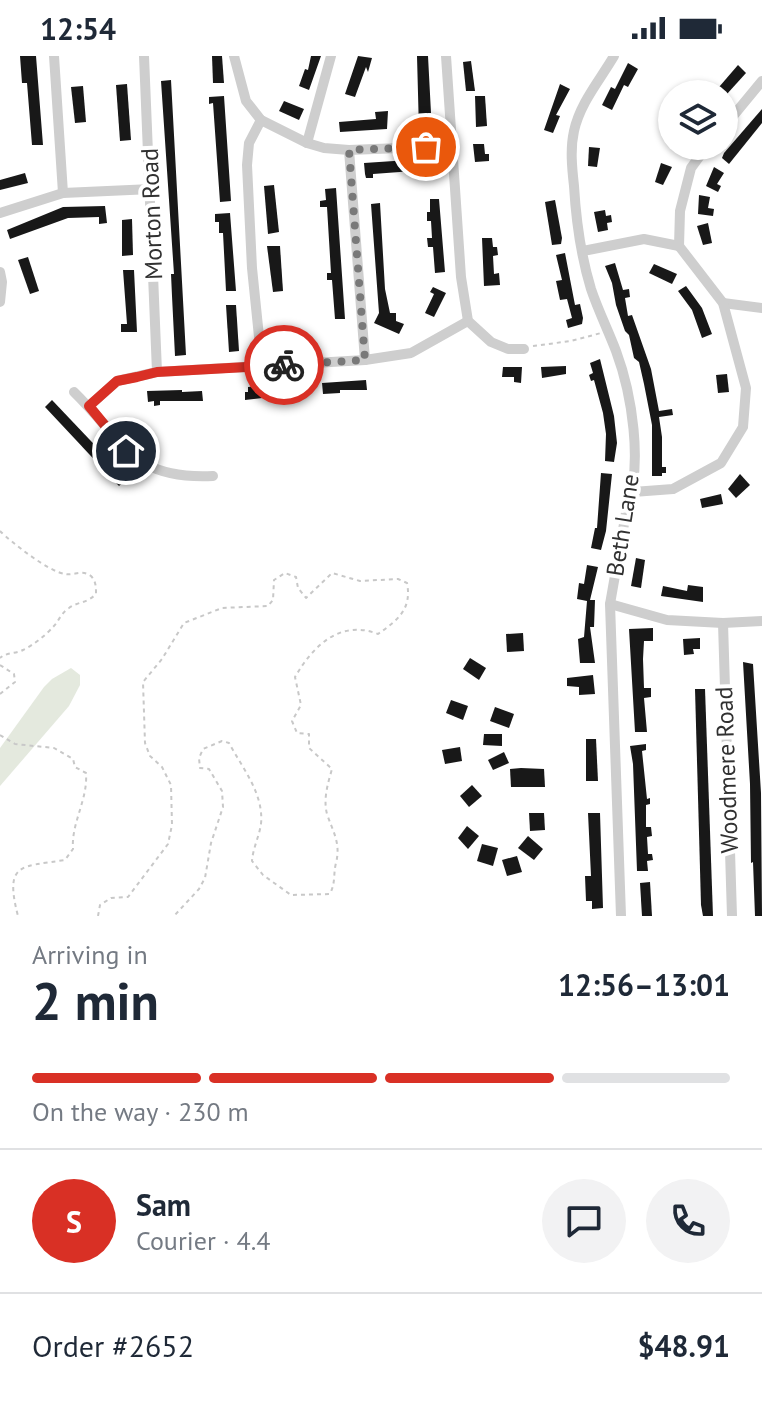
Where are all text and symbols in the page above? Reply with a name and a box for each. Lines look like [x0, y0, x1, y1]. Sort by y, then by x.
text: 12:54 [40, 9, 116, 48]
map controls [658, 80, 738, 160]
button: layers [658, 80, 738, 160]
pin [392, 113, 460, 181]
icon: bag [404, 125, 448, 169]
street label: Morton Road [134, 148, 169, 280]
courier [244, 325, 324, 405]
icon: bike [262, 343, 306, 387]
pin [92, 417, 160, 485]
icon: home [104, 429, 148, 473]
street label: Beth Lane [599, 472, 646, 578]
street label: Woodmere Road [708, 686, 745, 854]
text: Arriving in [32, 938, 148, 971]
text: 12:56–13:01 [558, 965, 730, 1004]
text: 2 min [32, 967, 159, 1034]
text: On the way · 230 m [32, 1095, 249, 1128]
button: chat [542, 1179, 626, 1263]
button: phone [646, 1179, 730, 1263]
text: Sam [136, 1185, 191, 1224]
text: S [66, 1202, 82, 1241]
text: Courier · 4.4 [136, 1224, 270, 1257]
text: Order #2652 [32, 1326, 194, 1365]
text: $48.91 [638, 1326, 730, 1365]

